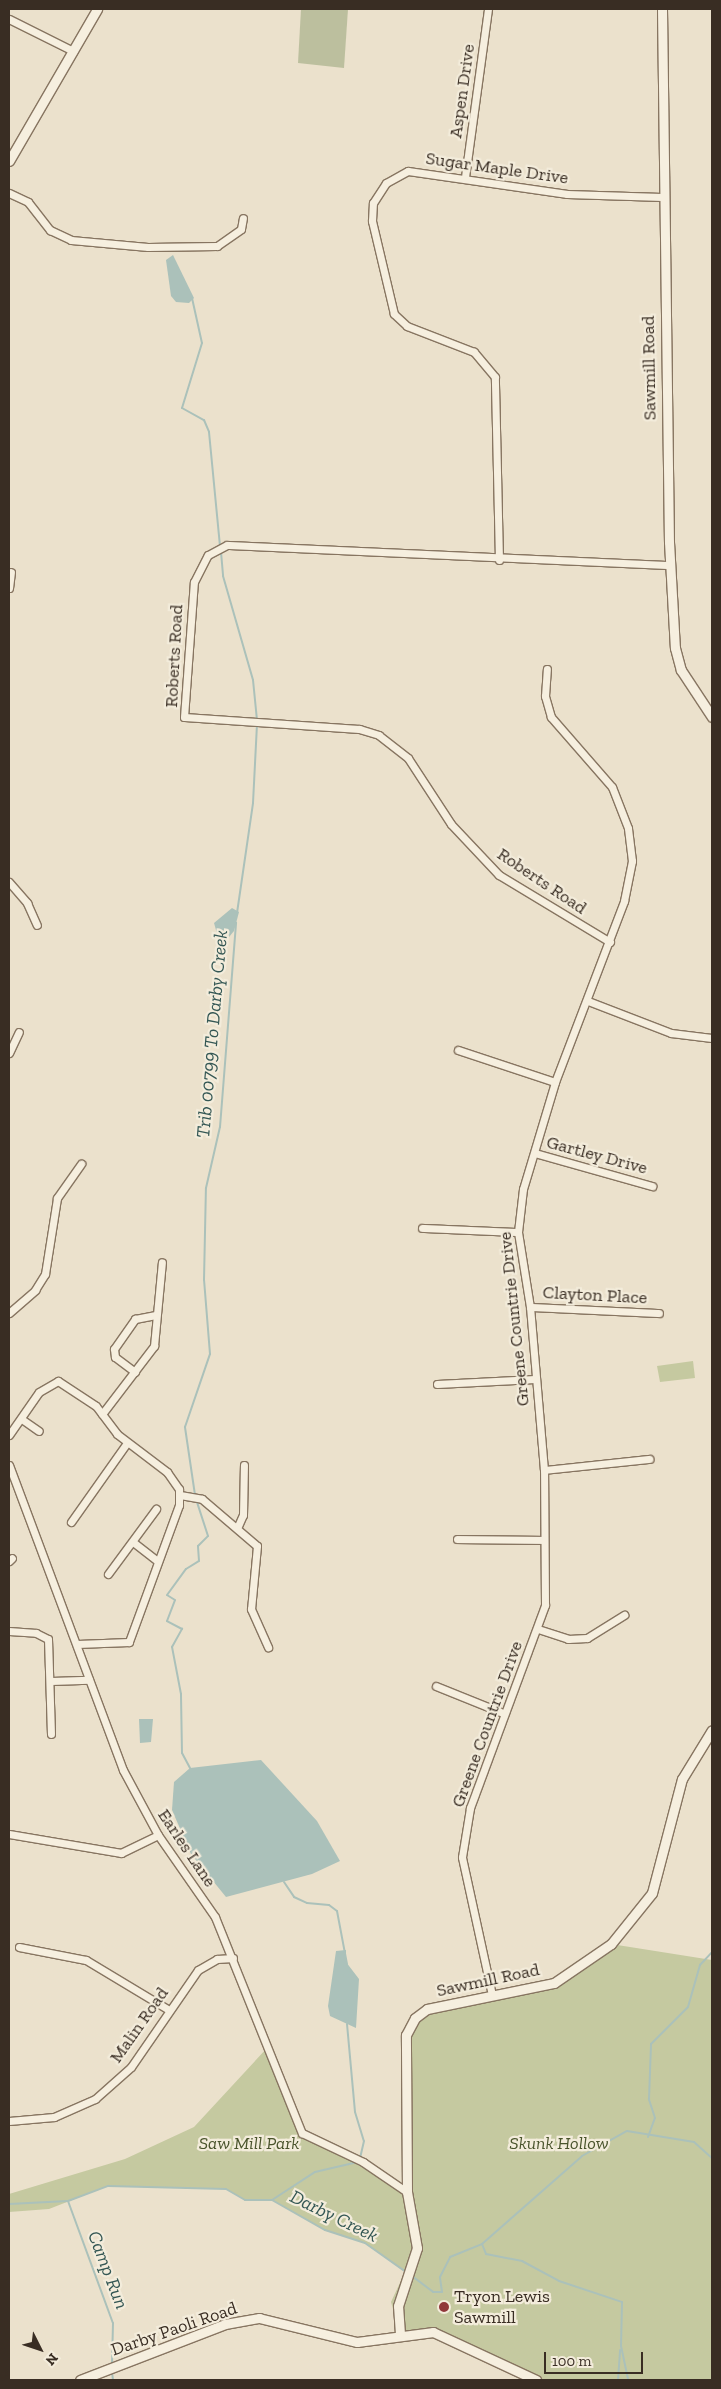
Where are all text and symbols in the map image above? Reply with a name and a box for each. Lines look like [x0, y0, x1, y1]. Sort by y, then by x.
street label: Aspen Drive [445, 43, 479, 139]
street label: Sugar Maple Drive [424, 147, 570, 189]
street label: Sawmill Road [637, 315, 661, 421]
street label: Roberts Road [161, 604, 187, 708]
street label: Roberts Road [493, 843, 591, 919]
water label: Trib 00799 To Darby Creek [192, 929, 232, 1139]
street label: Gartley Drive [544, 1131, 650, 1179]
street label: Greene Countrie Drive [494, 1231, 534, 1407]
street label: Clayton Place [542, 1281, 648, 1309]
street label: Greene Countrie Drive [447, 1638, 527, 1810]
street label: Earles Lane [153, 1805, 221, 1891]
street label: Sawmill Road [435, 1959, 541, 2001]
street label: Malin Road [105, 1983, 173, 2067]
park label: Saw Mill Park [199, 2132, 299, 2154]
park label: Skunk Hollow [509, 2132, 609, 2154]
water label: Darby Creek [286, 2185, 382, 2247]
water label: Camp Run [83, 2228, 133, 2312]
place label: Tryon Lewis Sawmill [454, 2286, 550, 2328]
street label: Darby Paoli Road [108, 2297, 240, 2361]
marker: Tryon Lewis Sawmill [438, 2301, 450, 2313]
north arrow [15, 2324, 65, 2374]
scale bar [546, 2342, 645, 2374]
text: N [42, 2350, 62, 2369]
text: 100 m [552, 2352, 591, 2370]

